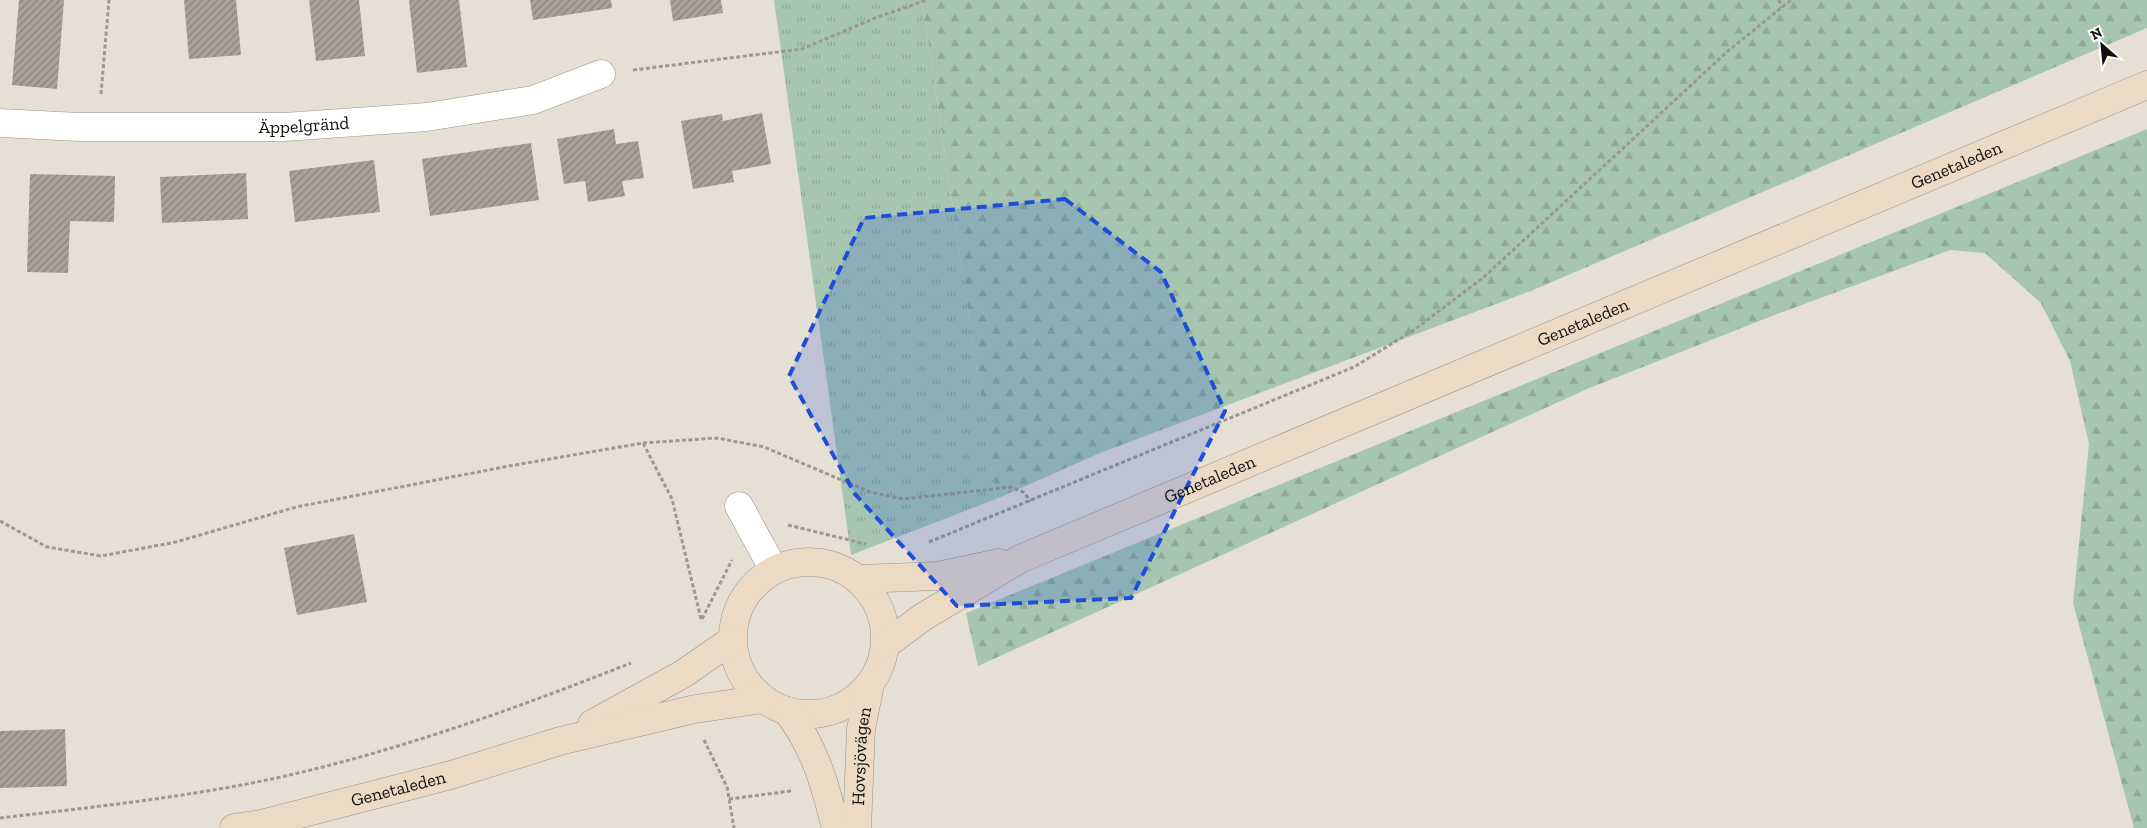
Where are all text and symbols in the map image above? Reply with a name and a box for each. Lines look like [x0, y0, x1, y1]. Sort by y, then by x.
north arrow [2077, 20, 2127, 70]
text: N [2088, 24, 2105, 44]
street label: Äppelgränd [258, 111, 350, 138]
street label: Genetaleden [1907, 136, 2006, 194]
street label: Genetaleden [1534, 293, 1633, 351]
street label: Genetaleden [1161, 450, 1259, 508]
street label: Hovsjövägen [847, 704, 876, 806]
street label: Genetaleden [348, 766, 449, 811]

